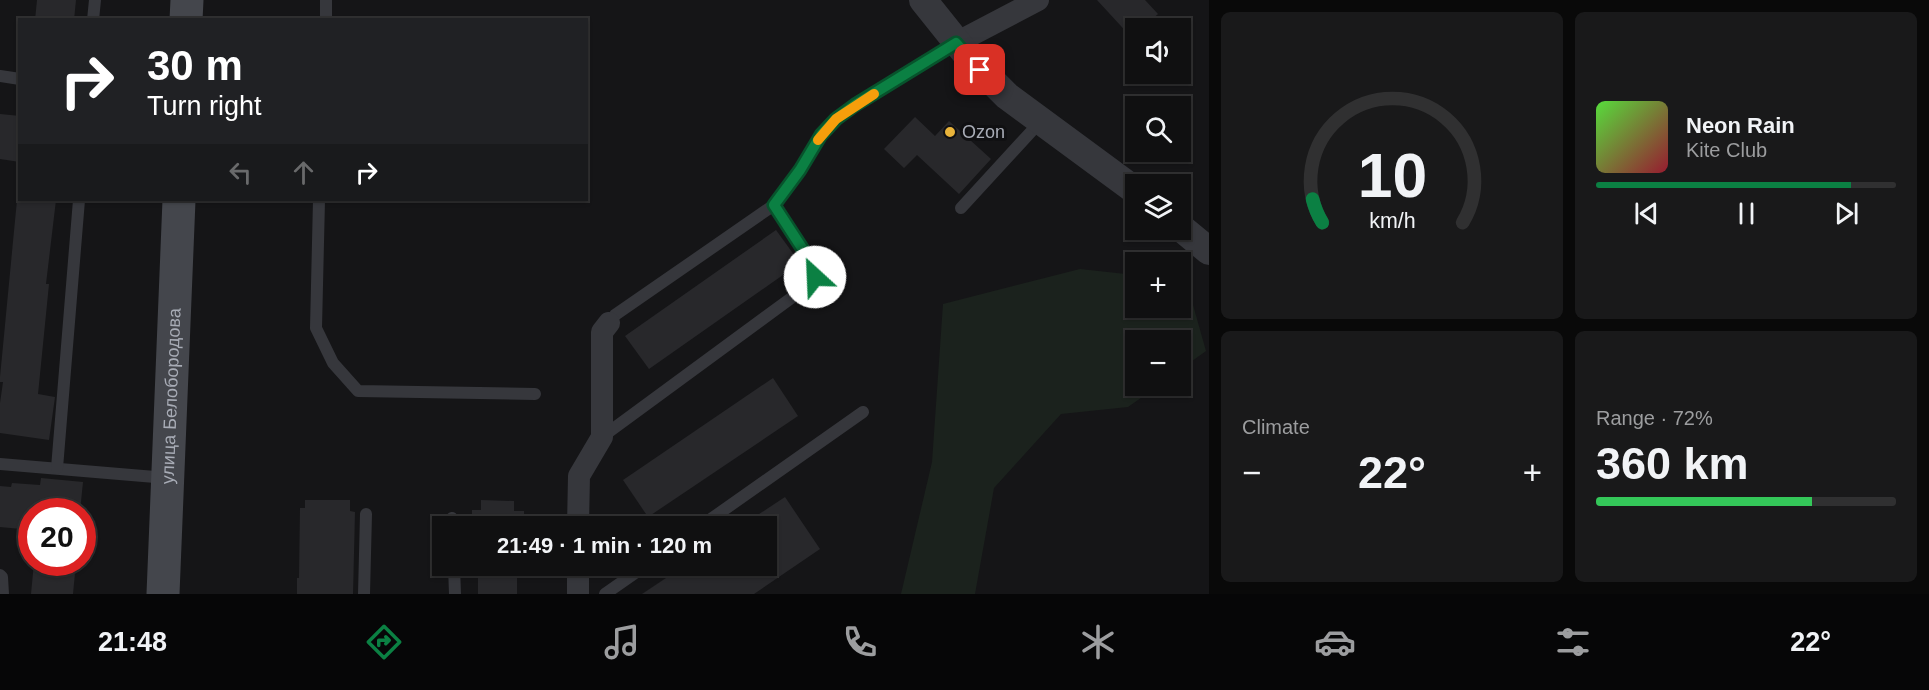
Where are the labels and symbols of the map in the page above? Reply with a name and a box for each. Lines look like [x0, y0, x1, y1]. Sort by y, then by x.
pin [954, 44, 1005, 95]
place label: Ozon [962, 122, 1005, 142]
marker: Ozon [943, 125, 957, 139]
position arrow [783, 245, 847, 309]
street label: улица Белобородова [157, 307, 185, 485]
speed limit sign: 20 [18, 498, 96, 576]

